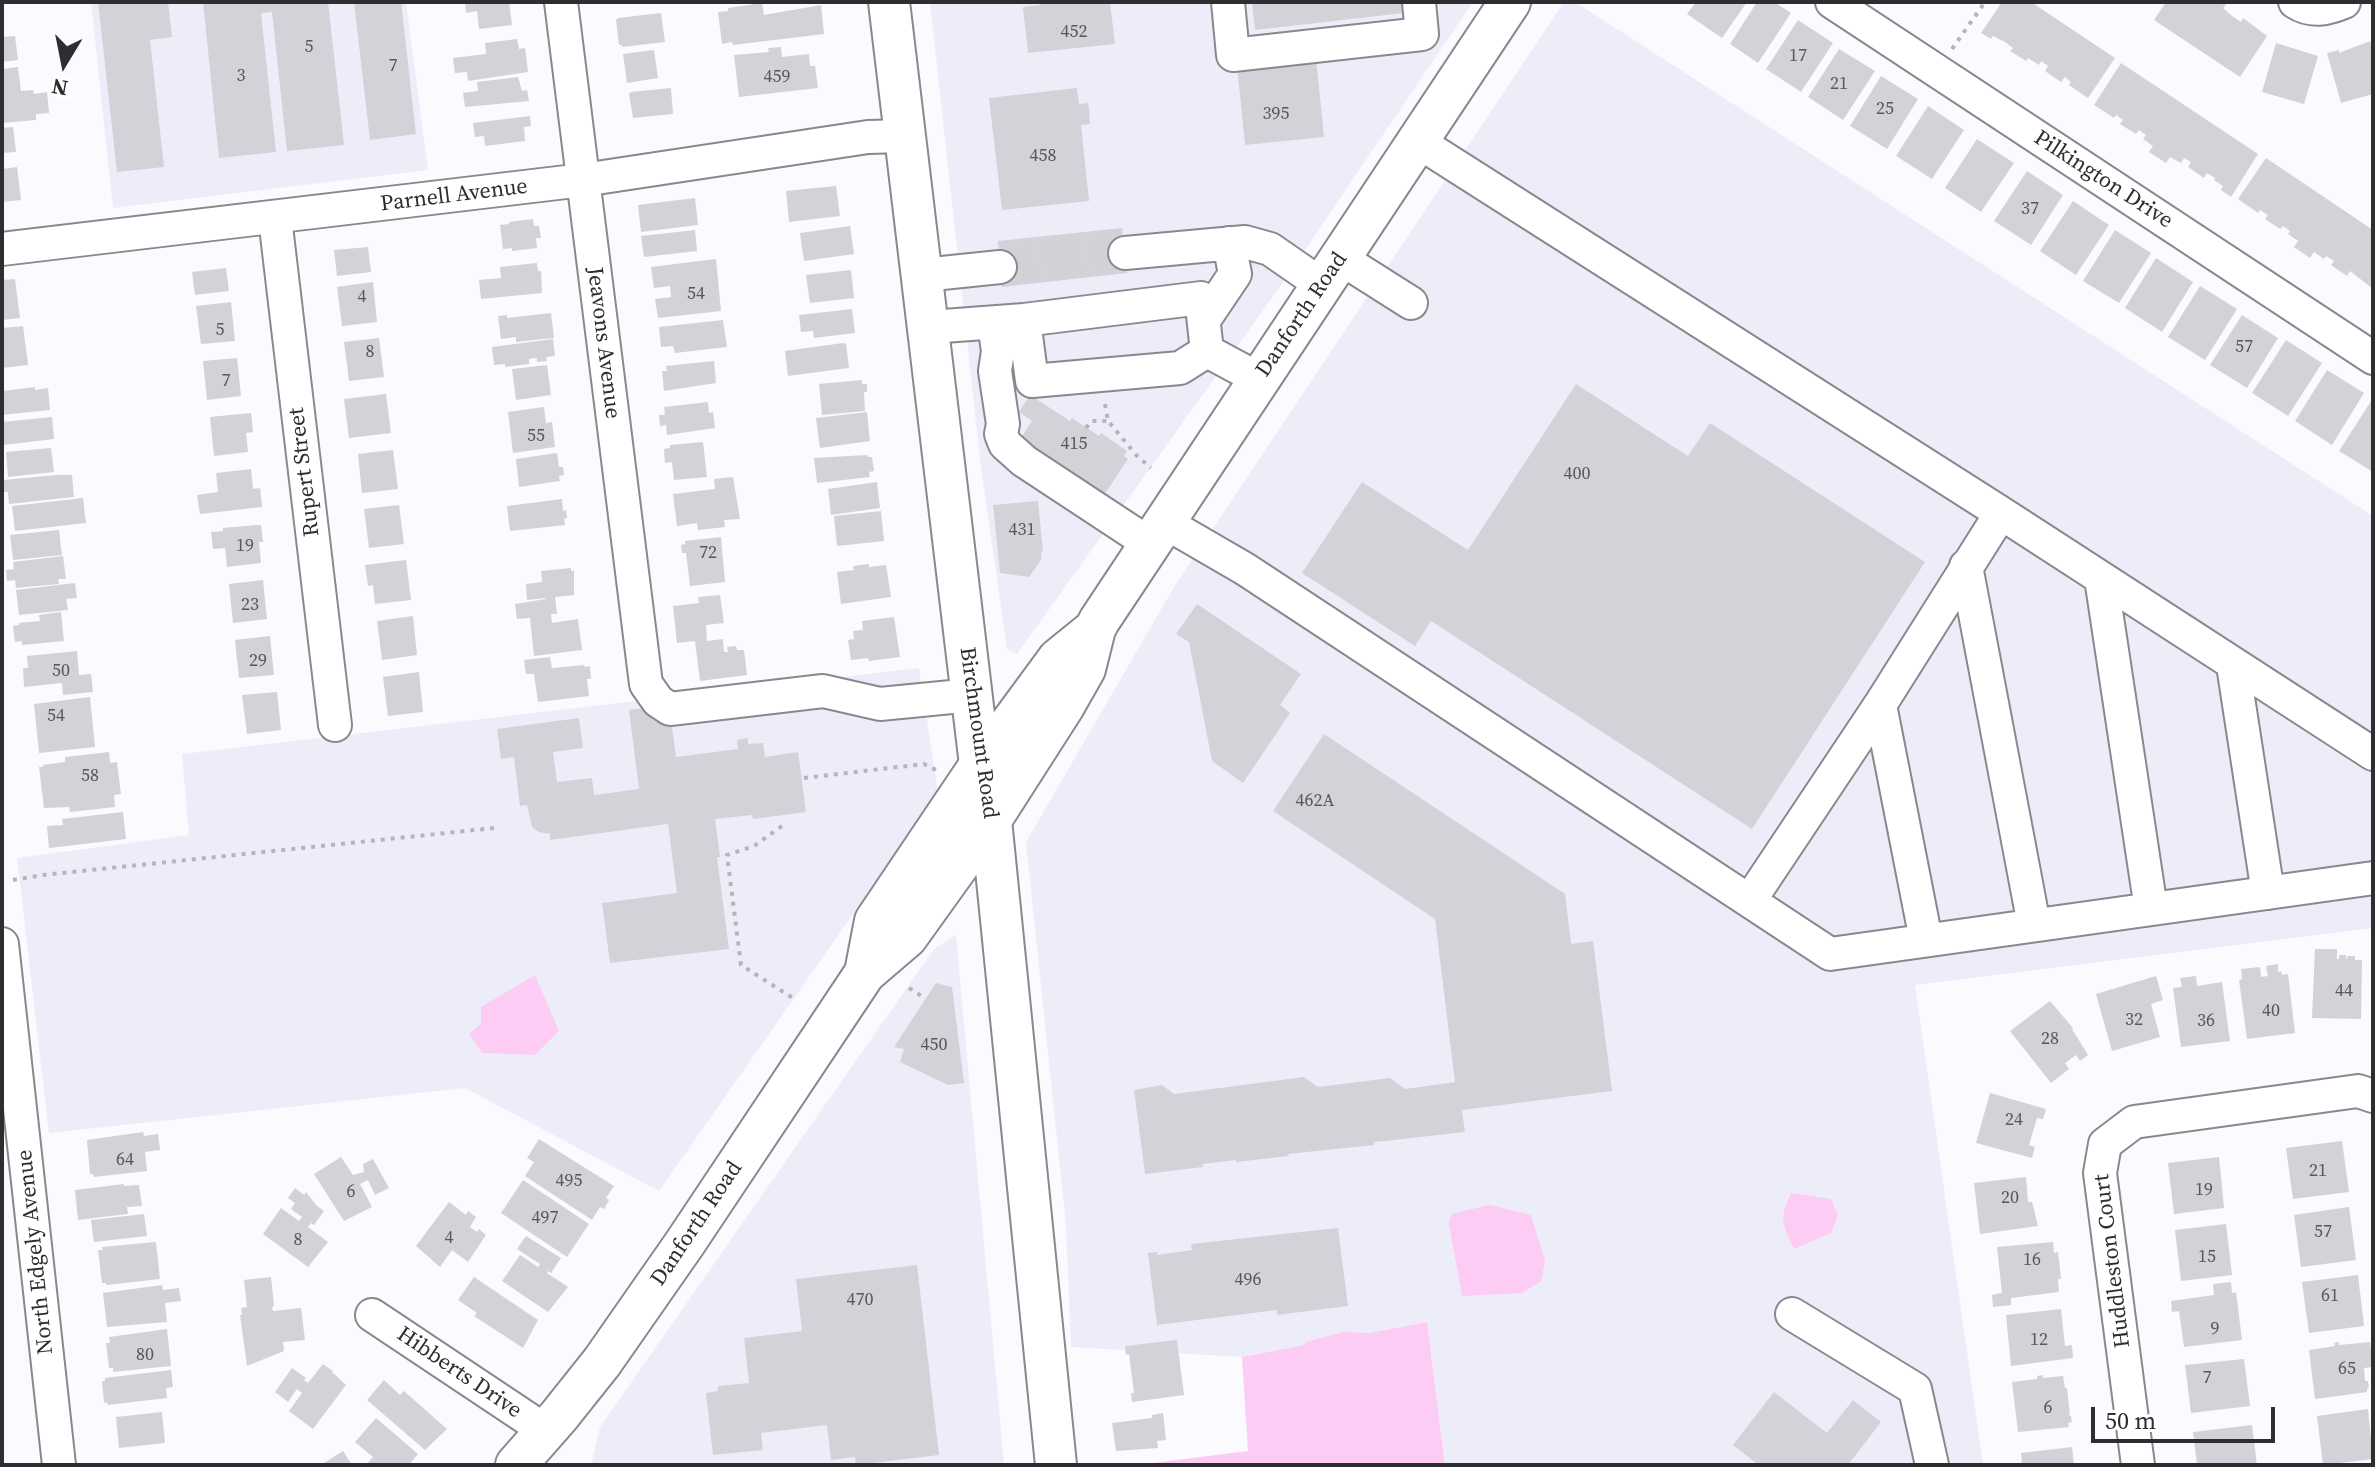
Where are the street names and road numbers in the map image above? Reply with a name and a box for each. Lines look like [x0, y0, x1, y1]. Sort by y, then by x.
street label: Pilkington Drive [2029, 125, 2177, 235]
street label: Parnell Avenue [379, 174, 529, 218]
street label: Danforth Road [1251, 248, 1353, 382]
street label: Jeavons Avenue [581, 266, 625, 420]
street label: Rupert Street [284, 406, 326, 538]
street label: Birchmount Road [953, 645, 1003, 821]
street label: North Edgely Avenue [12, 1148, 60, 1356]
street label: Danforth Road [646, 1157, 748, 1291]
street label: Huddleston Court [2089, 1173, 2137, 1349]
street label: Hibberts Drive [392, 1322, 526, 1424]

